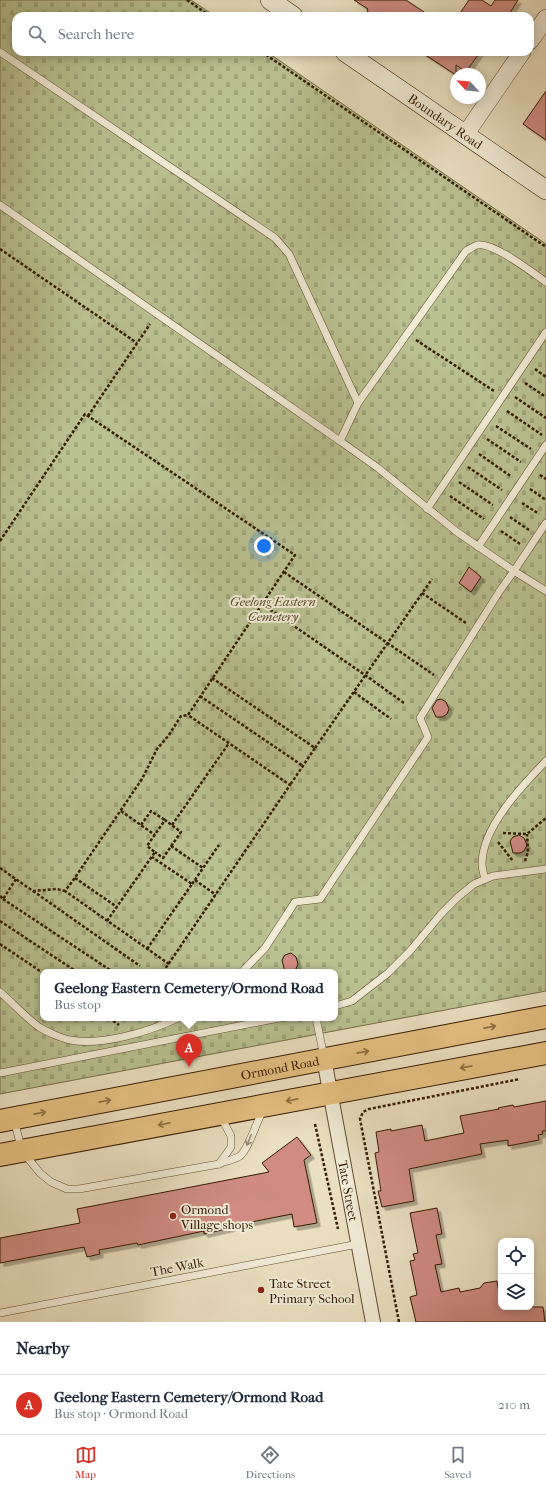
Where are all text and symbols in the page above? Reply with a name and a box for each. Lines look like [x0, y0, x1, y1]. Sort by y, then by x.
search box [12, 12, 534, 56]
icon: search [26, 23, 48, 45]
text: Search here [58, 25, 134, 43]
north arrow [450, 68, 486, 104]
street label: Boundary Road [405, 90, 486, 152]
your location [254, 536, 274, 556]
park label: Geelong Eastern Cemetery [230, 594, 316, 624]
popup [40, 969, 338, 1021]
text: Geelong Eastern Cemetery/Ormond Road [54, 979, 324, 997]
text: Bus stop [54, 997, 101, 1012]
one-way arrow [483, 1023, 496, 1031]
pin: A [176, 1034, 202, 1067]
one-way arrow [356, 1047, 369, 1055]
street label: Ormond Road [240, 1053, 321, 1082]
one-way arrow [460, 1064, 473, 1072]
one-way arrow [99, 1096, 112, 1104]
one-way arrow [286, 1096, 299, 1104]
one-way arrow [33, 1109, 46, 1117]
one-way arrow [158, 1120, 171, 1128]
one-way arrow [245, 1133, 253, 1145]
street label: Tate Street [336, 1159, 362, 1223]
place label: Ormond Village shops [180, 1202, 253, 1232]
marker: Ormond Village shops [168, 1211, 178, 1221]
map controls [498, 1238, 534, 1310]
button: locate [498, 1238, 534, 1274]
street label: The Walk [149, 1254, 205, 1279]
button: layers [498, 1274, 534, 1310]
place label: Tate Street Primary School [269, 1276, 355, 1306]
marker: Tate Street Primary School [256, 1285, 266, 1295]
text: Nearby [16, 1338, 70, 1358]
text: Geelong Eastern Cemetery/Ormond Road [54, 1388, 323, 1406]
text: A [25, 1397, 33, 1412]
text: 210 m [498, 1397, 530, 1412]
text: Bus stop · Ormond Road [54, 1406, 188, 1421]
tab: Map [75, 1444, 97, 1481]
tab: Directions [246, 1444, 295, 1481]
tab: Saved [444, 1444, 471, 1481]

